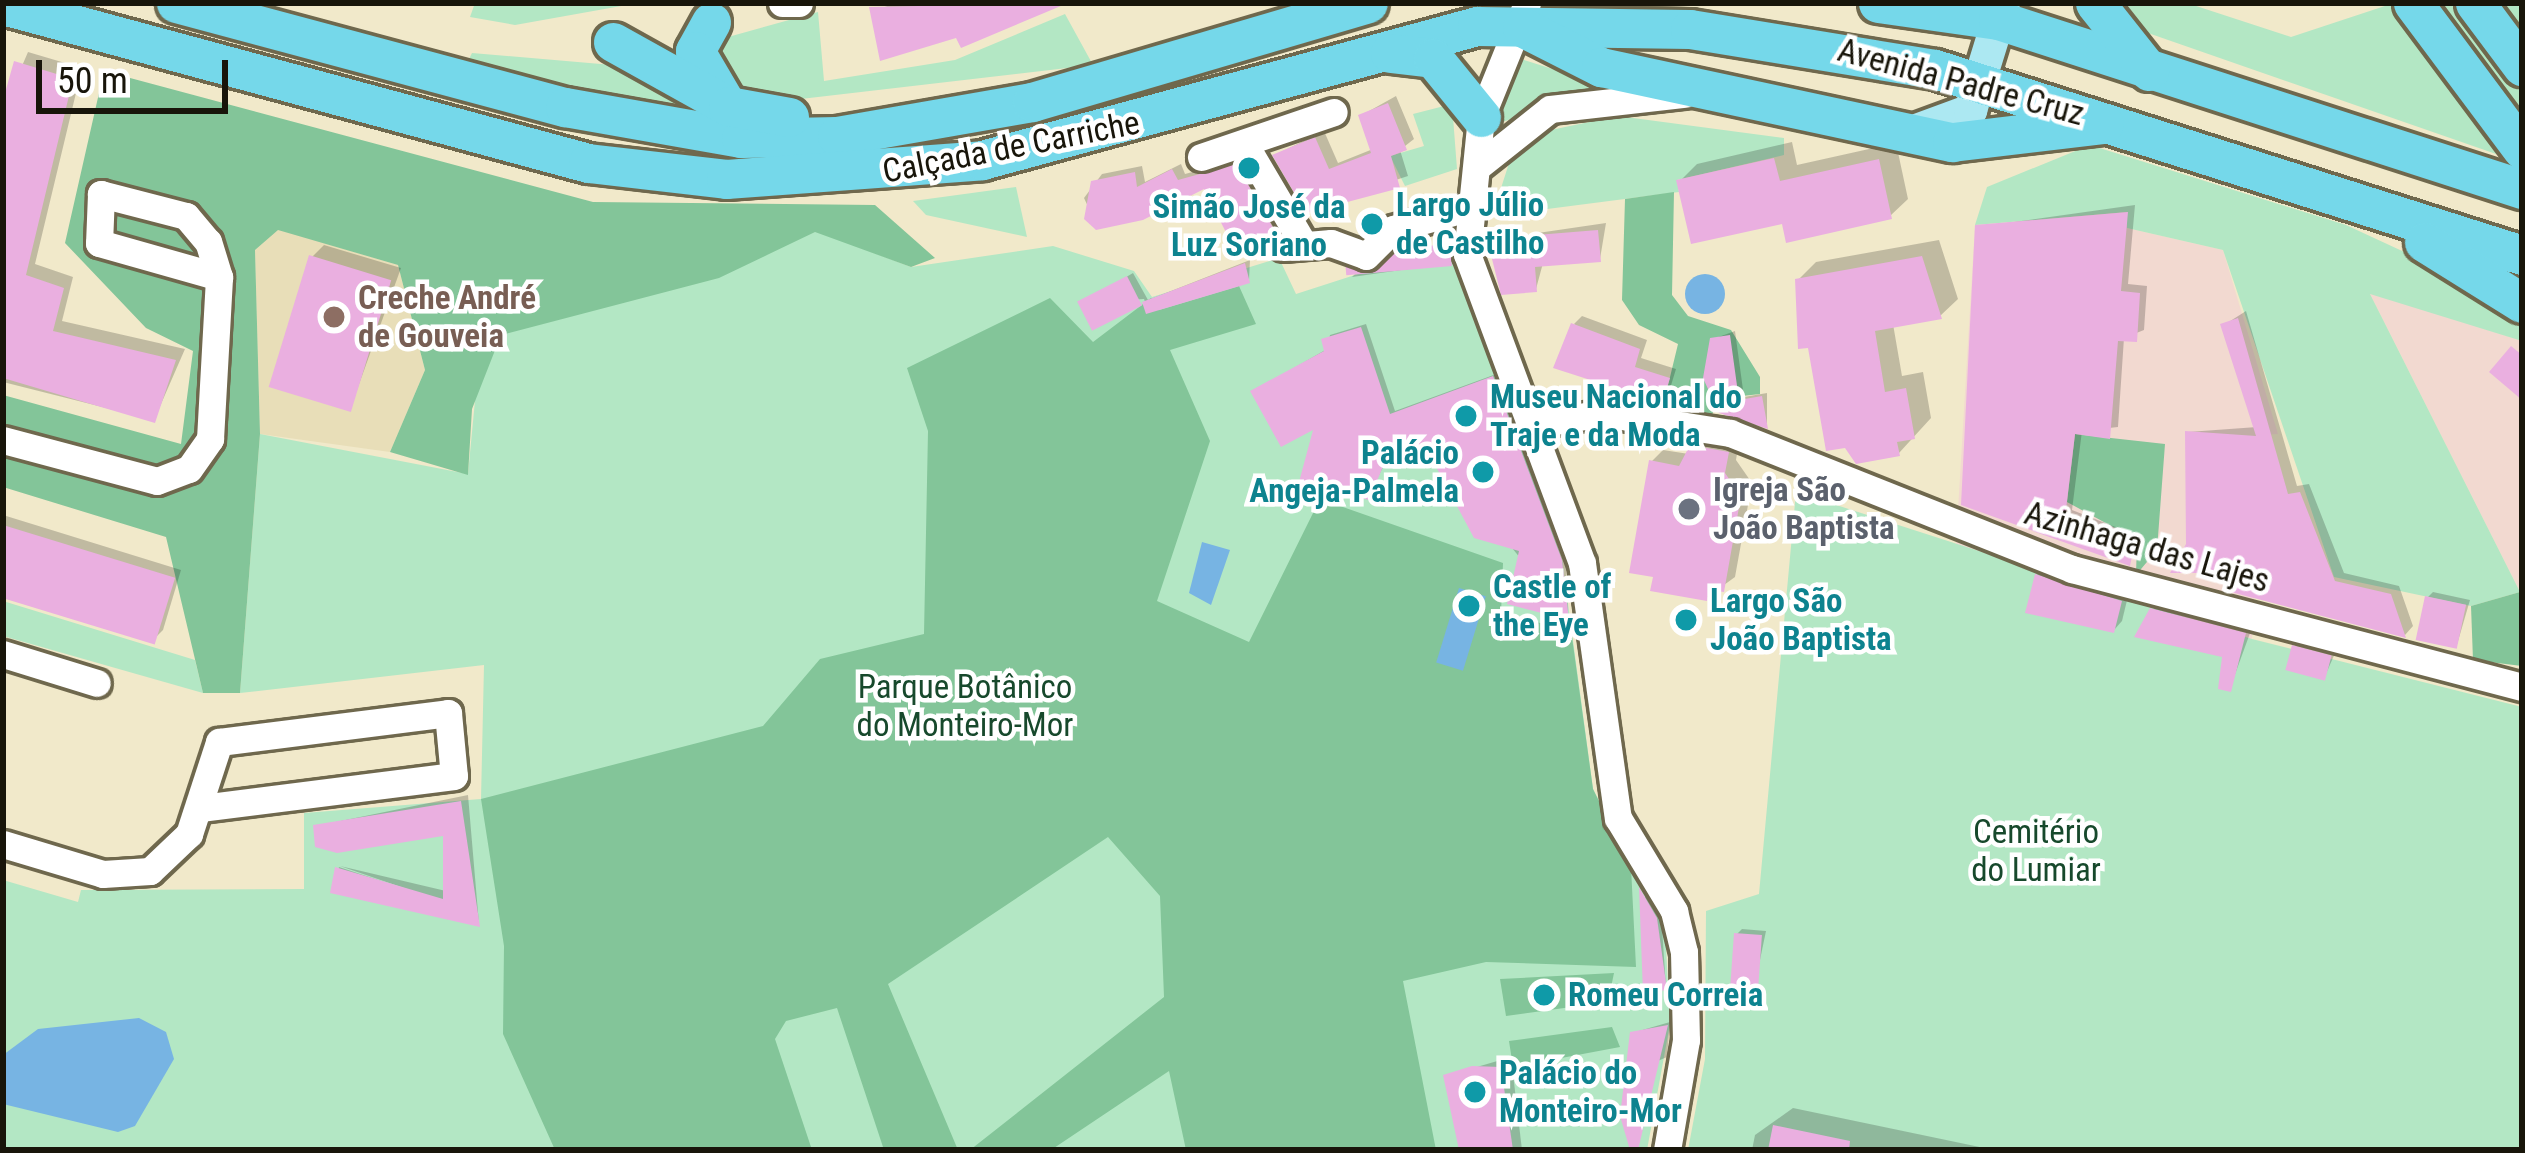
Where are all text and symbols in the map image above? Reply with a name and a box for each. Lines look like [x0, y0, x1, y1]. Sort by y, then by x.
street label: Avenida Padre Cruz [1834, 30, 2088, 134]
scale bar [42, 36, 234, 110]
text: 50 m [57, 60, 128, 102]
street label: Calçada de Carriche [879, 103, 1143, 191]
marker: Simão José da Luz Soriano [1236, 155, 1262, 181]
place label: Largo Júlio de Castilho [1396, 185, 1544, 263]
place label: Simão José da Luz Soriano [1152, 187, 1346, 265]
marker: Largo Júlio de Castilho [1359, 211, 1385, 237]
place label: Creche André de Gouveia [358, 278, 536, 356]
marker: Creche André de Gouveia [321, 304, 347, 330]
place label: Museu Nacional do Traje e da Moda [1490, 377, 1742, 455]
marker: Museu Nacional do Traje e da Moda [1453, 403, 1479, 429]
place label: Palácio Angeja-Palmela [1249, 433, 1459, 511]
marker: Palácio Angeja-Palmela [1470, 459, 1496, 485]
place label: Igreja São João Baptista [1713, 470, 1895, 548]
street label: Azinhaga das Lajes [2020, 493, 2274, 601]
marker: Igreja São João Baptista [1676, 496, 1702, 522]
place label: Castle of the Eye [1493, 567, 1611, 645]
place label: Largo São João Baptista [1710, 581, 1892, 659]
marker: Castle of the Eye [1456, 593, 1482, 619]
marker: Largo São João Baptista [1673, 607, 1699, 633]
park label: Parque Botânico do Monteiro-Mor [857, 667, 1073, 745]
park label: Cemitério do Lumiar [1971, 812, 2101, 890]
place label: Romeu Correia [1568, 975, 1763, 1015]
marker: Romeu Correia [1531, 982, 1557, 1008]
place label: Palácio do Monteiro-Mor [1499, 1053, 1682, 1131]
marker: Palácio do Monteiro-Mor [1462, 1079, 1488, 1105]

